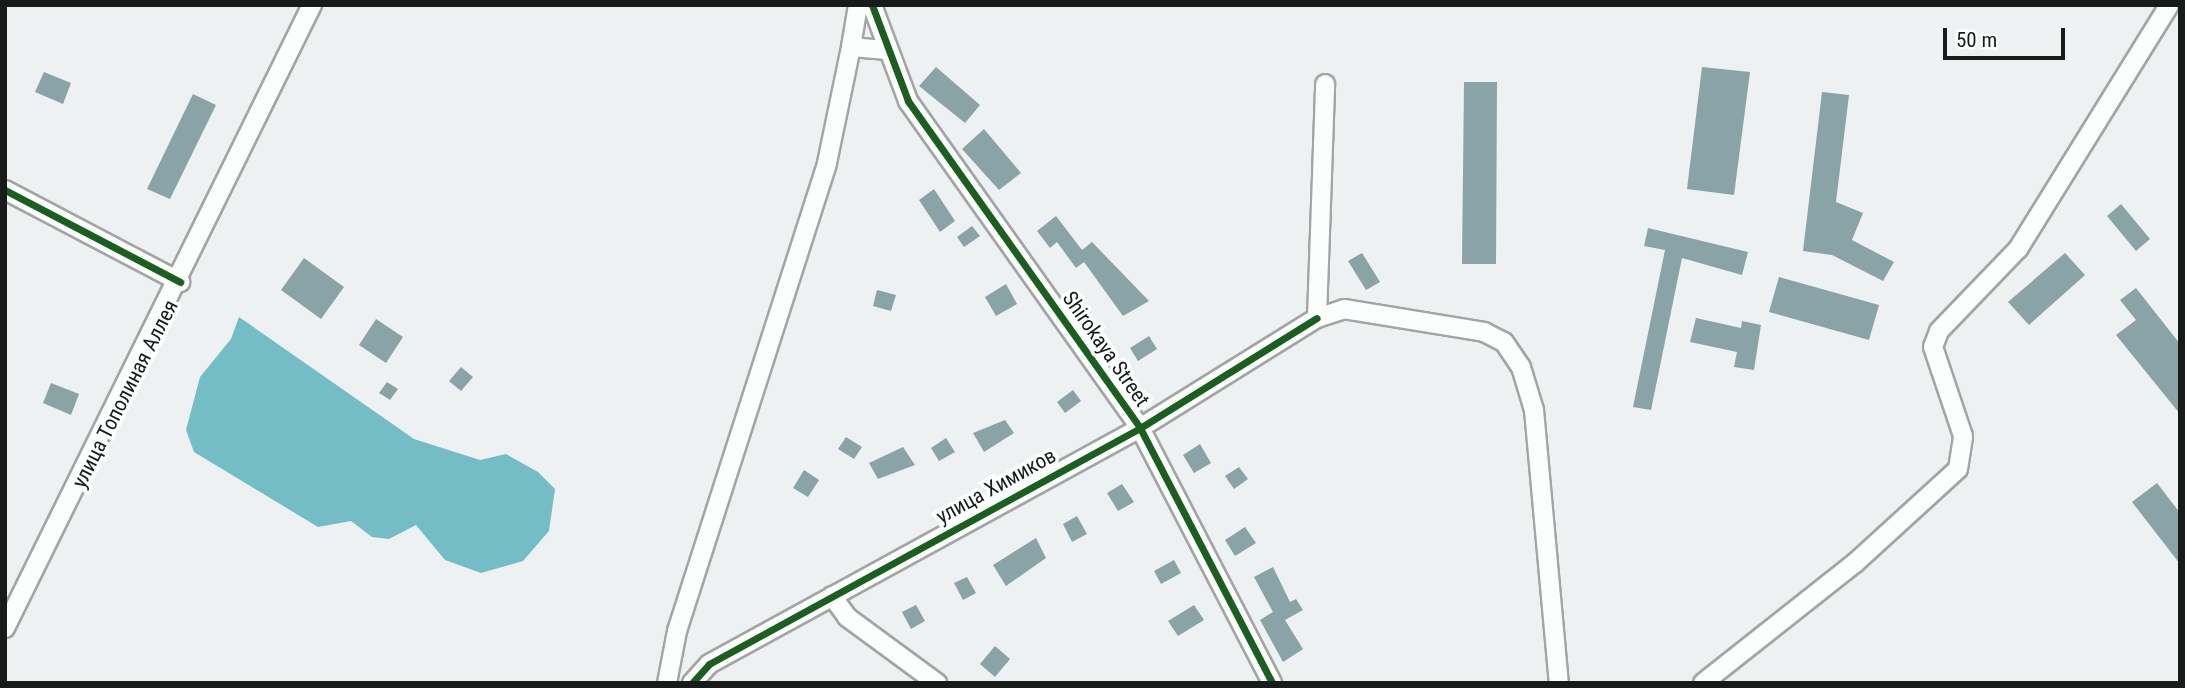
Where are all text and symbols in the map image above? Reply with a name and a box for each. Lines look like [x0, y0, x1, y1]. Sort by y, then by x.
scale bar [1947, 14, 2070, 58]
text: 50 m [1956, 28, 1997, 52]
street label: Shirokaya Street [1057, 287, 1155, 411]
street label: улица Тополиная Аллея [67, 296, 183, 492]
street label: улица Химиков [932, 443, 1060, 529]

